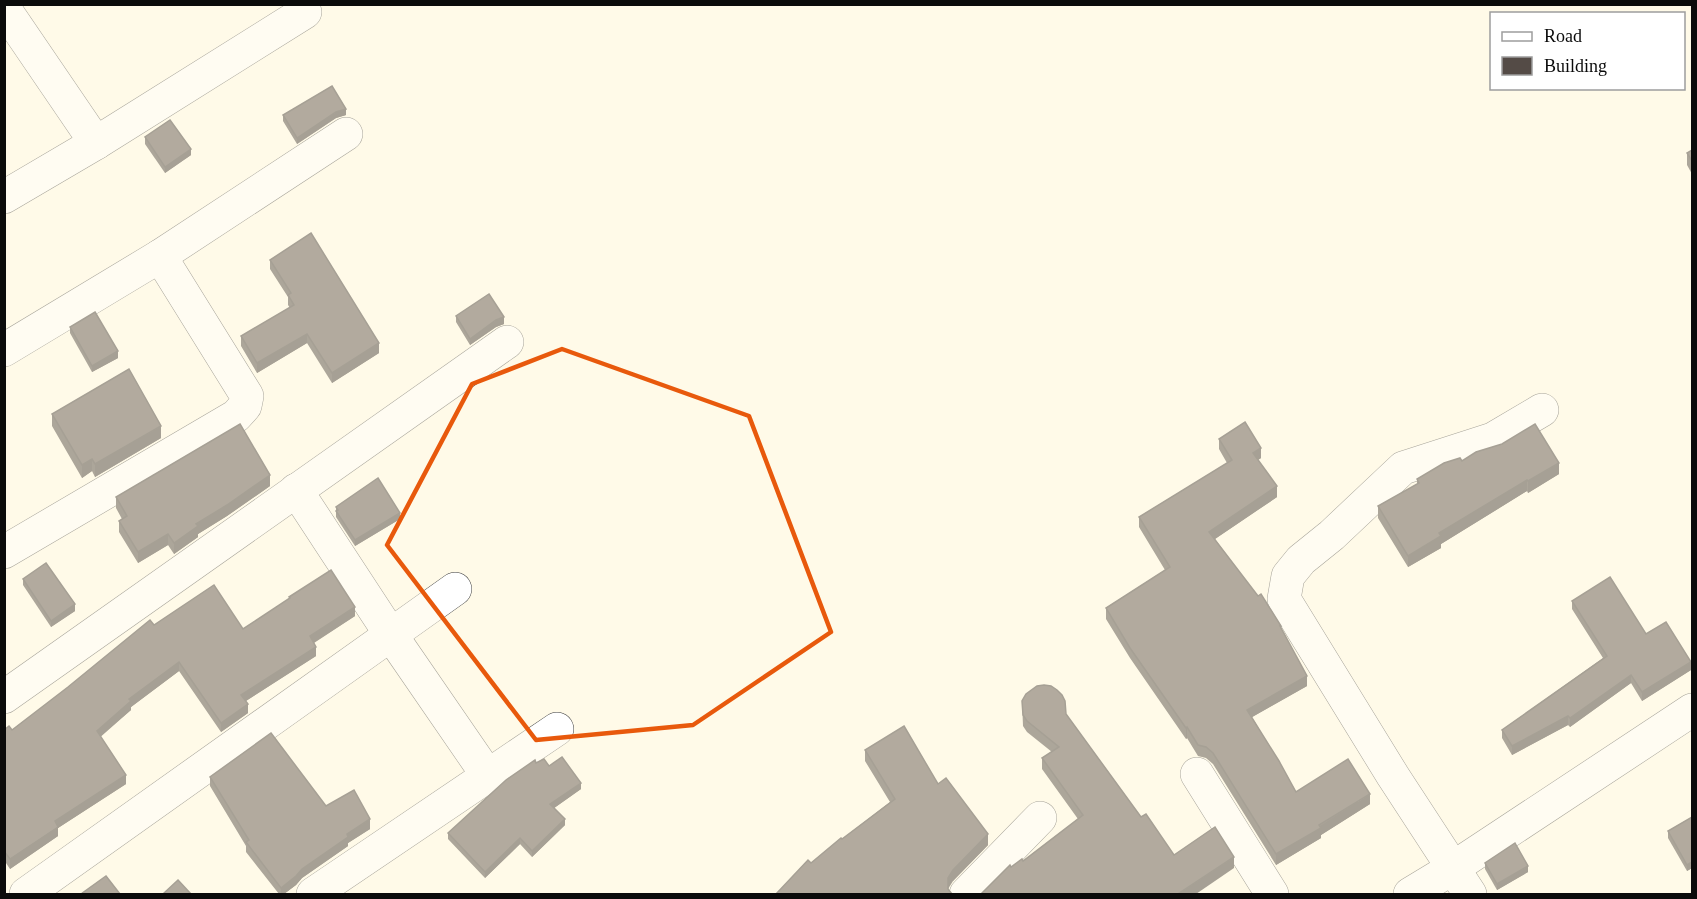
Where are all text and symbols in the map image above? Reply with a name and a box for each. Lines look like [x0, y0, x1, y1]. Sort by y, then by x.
legend [1490, 12, 1685, 90]
text: Road [1544, 26, 1582, 46]
text: Building [1544, 56, 1607, 76]

